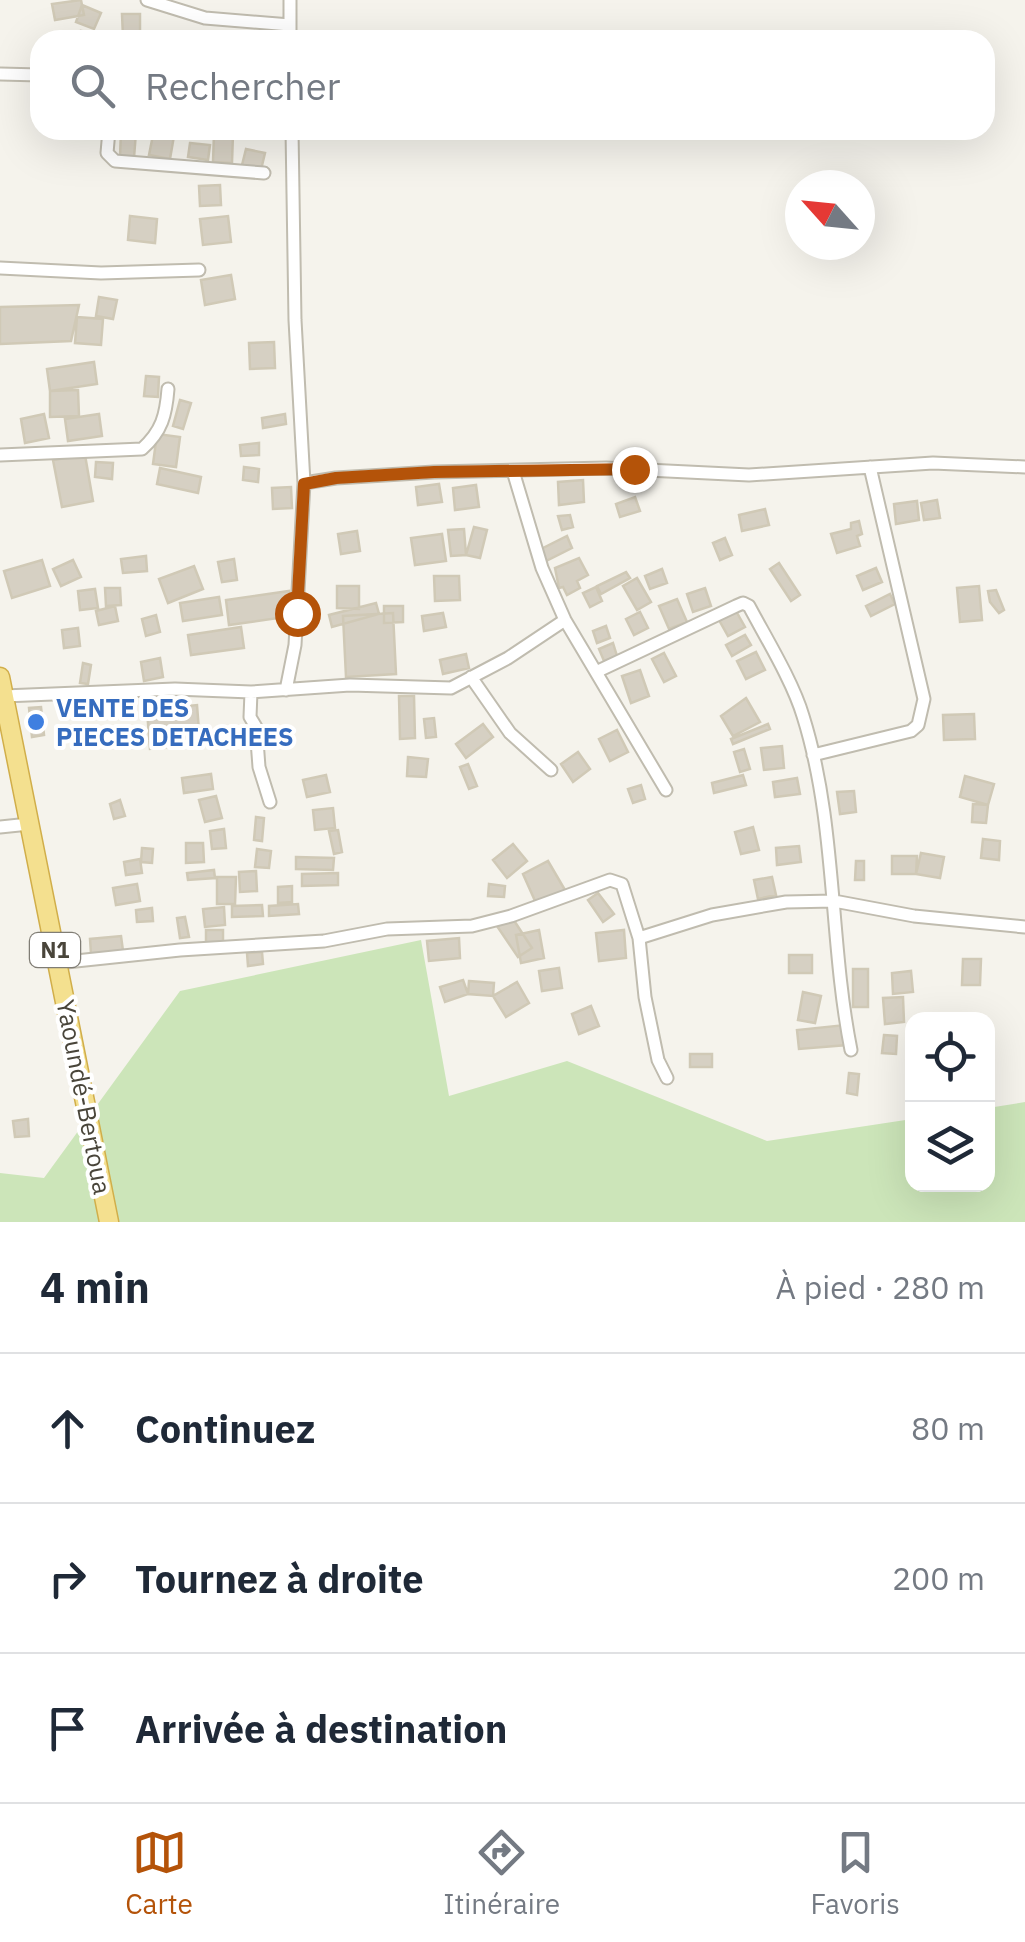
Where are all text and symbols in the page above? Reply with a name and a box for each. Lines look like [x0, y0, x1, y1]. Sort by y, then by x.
search box [30, 30, 995, 140]
icon: search [65, 58, 120, 113]
text: Rechercher [145, 61, 340, 110]
north arrow [785, 170, 875, 260]
route end [612, 447, 658, 493]
route start [275, 591, 321, 637]
place label: VENTE DES PIECES DETACHEES [56, 691, 294, 753]
marker: VENTE DES PIECES DETACHEES [25, 711, 47, 733]
road number: N1 [30, 933, 80, 967]
street label: Yaoundé-Bertoua [49, 997, 120, 1197]
map controls [905, 1012, 995, 1192]
button: locate [905, 1012, 995, 1102]
button: layers [905, 1102, 995, 1192]
text: 4 min [40, 1260, 150, 1315]
text: À pied · 280 m [776, 1266, 985, 1308]
icon: ahead [40, 1401, 95, 1456]
text: Continuez [135, 1404, 315, 1453]
text: 80 m [911, 1407, 985, 1449]
icon: right [40, 1551, 95, 1606]
text: Tournez à droite [135, 1554, 424, 1603]
text: 200 m [892, 1557, 985, 1599]
icon: arrive [40, 1701, 95, 1756]
text: Arrivée à destination [135, 1704, 507, 1753]
tab: Carte [125, 1825, 193, 1922]
tab: Itinéraire [443, 1825, 560, 1922]
tab: Favoris [810, 1825, 900, 1922]

